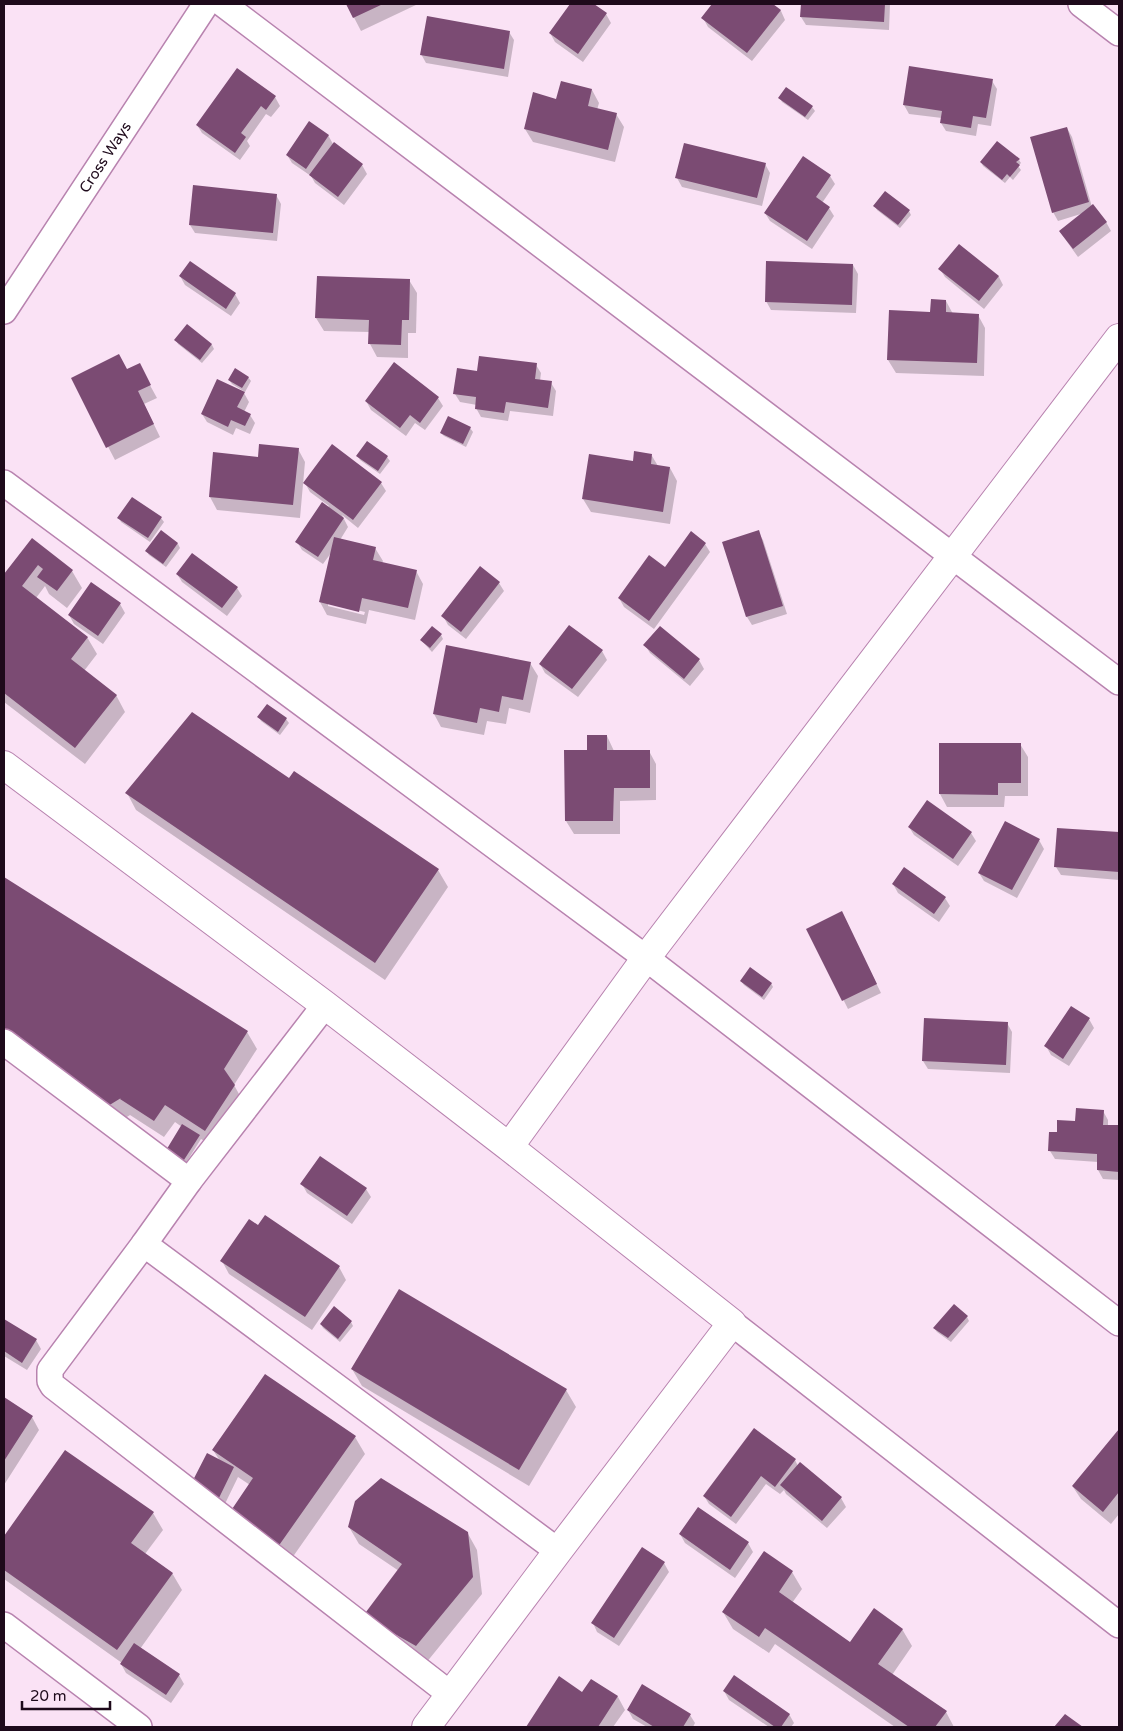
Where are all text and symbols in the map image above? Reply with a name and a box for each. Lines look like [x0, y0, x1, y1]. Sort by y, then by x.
street label: Cross Ways [75, 118, 135, 196]
scale bar [22, 1678, 110, 1710]
text: 20 m [30, 1687, 67, 1705]

